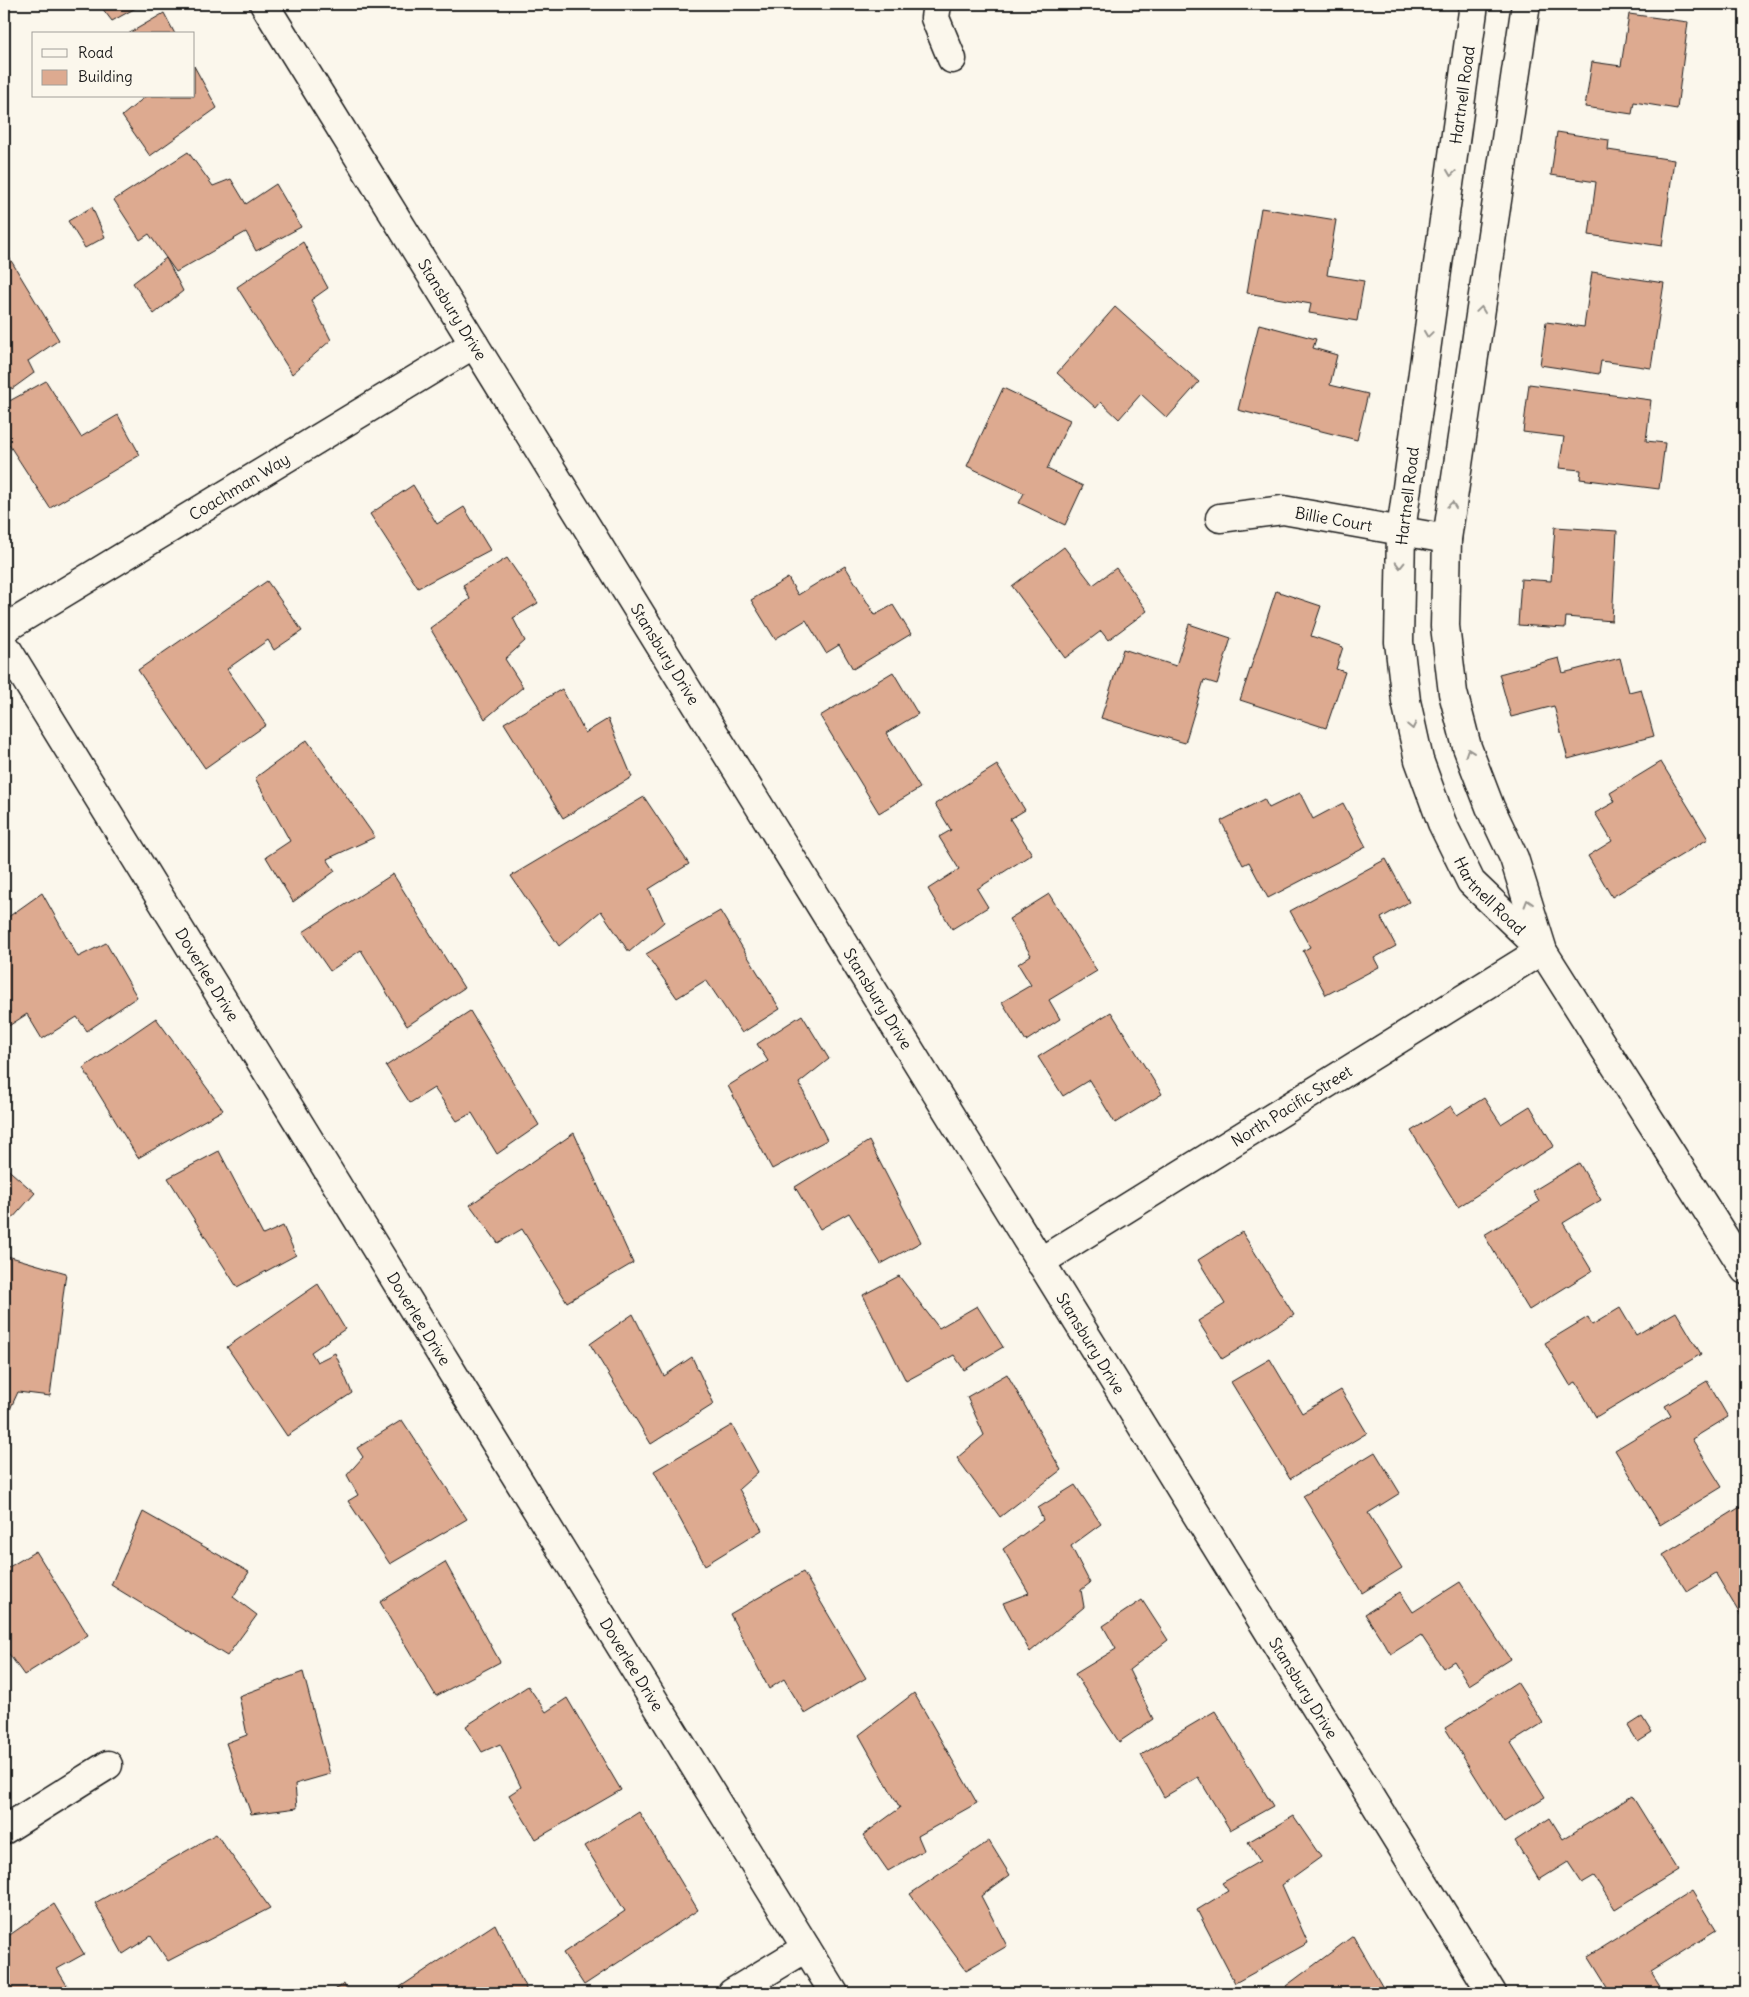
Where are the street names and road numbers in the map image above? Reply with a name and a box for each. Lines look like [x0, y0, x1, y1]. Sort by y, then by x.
street label: Hartnell Road [1445, 45, 1479, 145]
street label: Stansbury Drive [414, 255, 491, 364]
street label: Hartnell Road [1391, 446, 1423, 546]
street label: Coachman Way [185, 448, 293, 525]
street label: Billie Court [1294, 502, 1374, 536]
street label: Stansbury Drive [627, 600, 704, 708]
street label: Hartnell Road [1450, 853, 1530, 939]
street label: Doverlee Drive [171, 924, 244, 1025]
street label: Stansbury Drive [839, 944, 917, 1053]
street label: North Pacific Street [1227, 1060, 1356, 1151]
street label: Doverlee Drive [383, 1268, 455, 1369]
street label: Stansbury Drive [1052, 1289, 1130, 1398]
street label: Doverlee Drive [596, 1614, 668, 1715]
street label: Stansbury Drive [1265, 1634, 1342, 1742]

